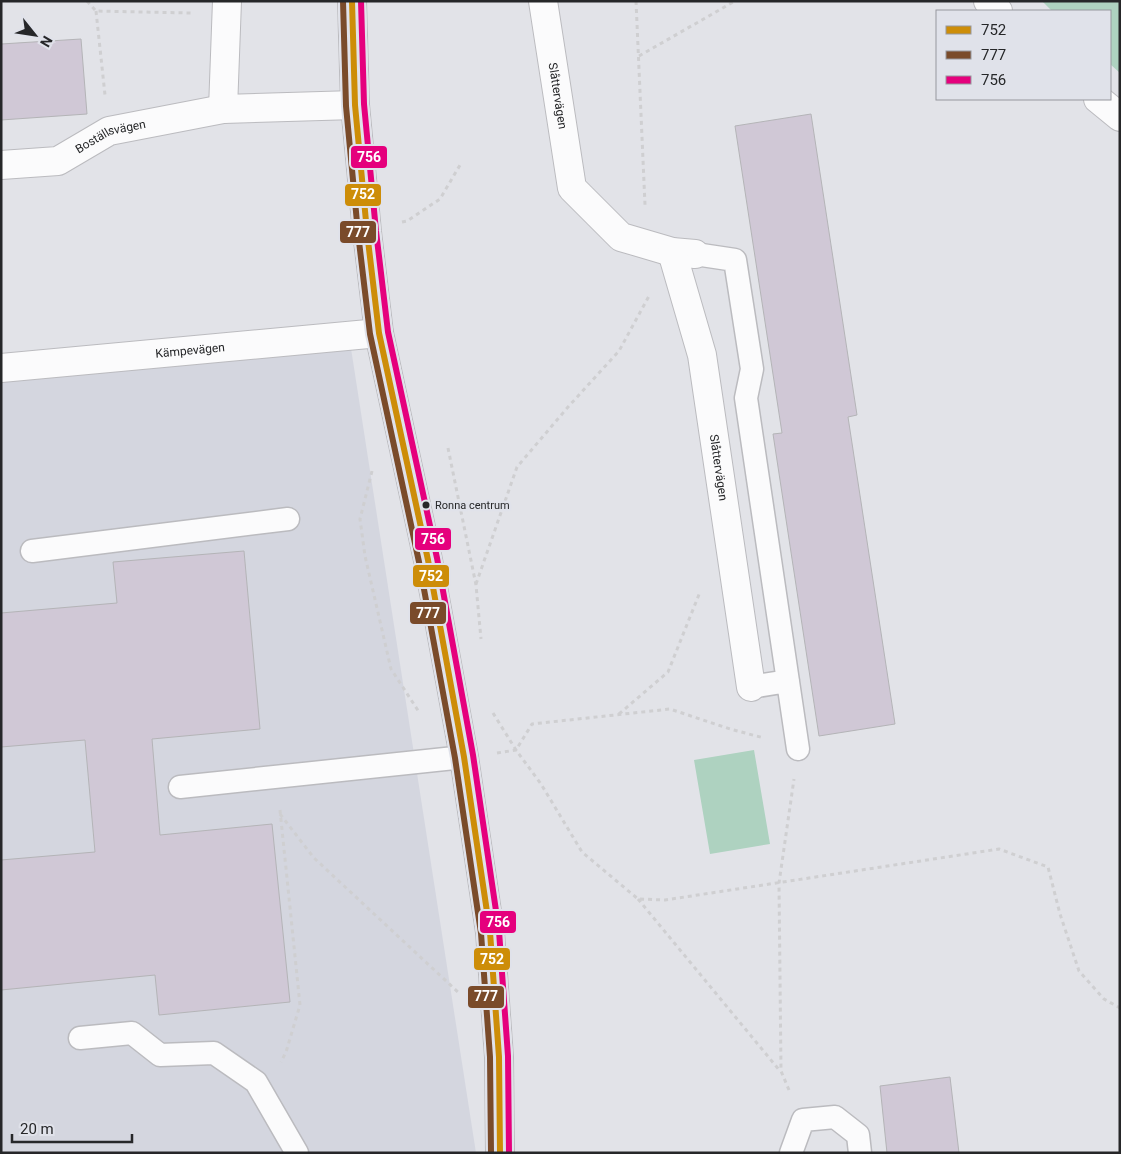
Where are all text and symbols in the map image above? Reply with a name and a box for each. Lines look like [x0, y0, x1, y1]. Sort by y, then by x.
north arrow [10, 10, 60, 60]
legend [936, 10, 1111, 100]
text: 752 [981, 21, 1006, 39]
text: N [37, 33, 56, 50]
text: 777 [981, 46, 1006, 64]
street label: Slåttervägen [546, 62, 570, 130]
text: 756 [981, 71, 1006, 89]
street label: Boställsvägen [73, 117, 147, 156]
line badge: 756 [350, 145, 388, 169]
text: 756 [357, 149, 381, 165]
line badge: 752 [344, 183, 382, 207]
text: 752 [351, 186, 375, 202]
line badge: 777 [339, 220, 377, 244]
text: 777 [346, 224, 370, 240]
street label: Kämpevägen [155, 340, 226, 361]
street label: Slåttervägen [707, 433, 730, 502]
place label: Ronna centrum [435, 499, 510, 512]
marker: Ronna centrum [421, 500, 431, 510]
line badge: 756 [414, 527, 452, 551]
text: 756 [421, 531, 445, 547]
line badge: 752 [412, 564, 450, 588]
text: 752 [419, 568, 443, 584]
line badge: 777 [409, 601, 447, 625]
text: 777 [416, 605, 440, 621]
line badge: 756 [479, 910, 517, 934]
text: 756 [486, 914, 510, 930]
line badge: 752 [473, 947, 511, 971]
text: 752 [480, 951, 504, 967]
line badge: 777 [467, 985, 505, 1009]
text: 777 [474, 988, 498, 1004]
scale bar [12, 1112, 132, 1144]
text: 20 m [20, 1120, 54, 1138]

